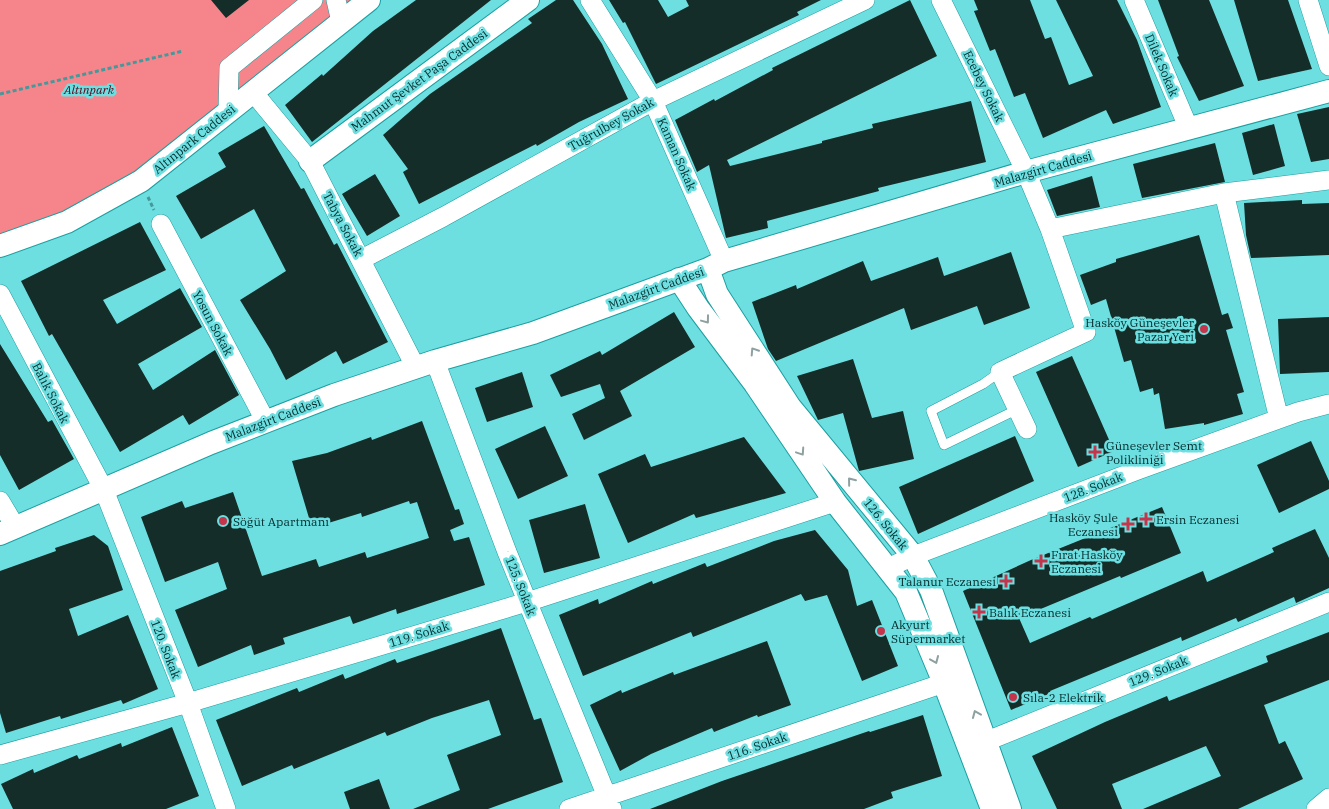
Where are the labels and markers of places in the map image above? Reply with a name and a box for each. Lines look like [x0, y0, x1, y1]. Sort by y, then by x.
place label: Hasköy Güneşevler Pazar Yeri [1085, 315, 1195, 344]
marker: Hasköy Güneşevler Pazar Yeri [1198, 323, 1210, 335]
place label: Güneşevler Semt Polikliniği [1106, 438, 1202, 467]
marker: Güneşevler Semt Polikliniği [1088, 445, 1102, 459]
place label: Hasköy Şule Eczanesi [1049, 510, 1118, 539]
place label: Ersin Eczanesi [1156, 512, 1239, 527]
marker: Ersin Eczanesi [1140, 513, 1152, 525]
place label: Söğüt Apartmanı [233, 514, 329, 529]
marker: Söğüt Apartmanı [217, 515, 229, 527]
marker: Hasköy Şule Eczanesi [1122, 518, 1134, 530]
place label: Fırat Hasköy Eczanesi [1051, 547, 1123, 576]
marker: Fırat Hasköy Eczanesi [1035, 555, 1047, 567]
place label: Talanur Eczanesi [899, 574, 996, 589]
marker: Talanur Eczanesi [1000, 575, 1012, 587]
place label: Balık Eczanesi [989, 605, 1071, 620]
marker: Balık Eczanesi [973, 606, 985, 618]
place label: Akyurt Süpermarket [891, 617, 966, 646]
marker: Akyurt Süpermarket [875, 625, 887, 637]
place label: Sıla-2 Elektrik [1023, 690, 1104, 705]
marker: Sıla-2 Elektrik [1007, 691, 1019, 703]

